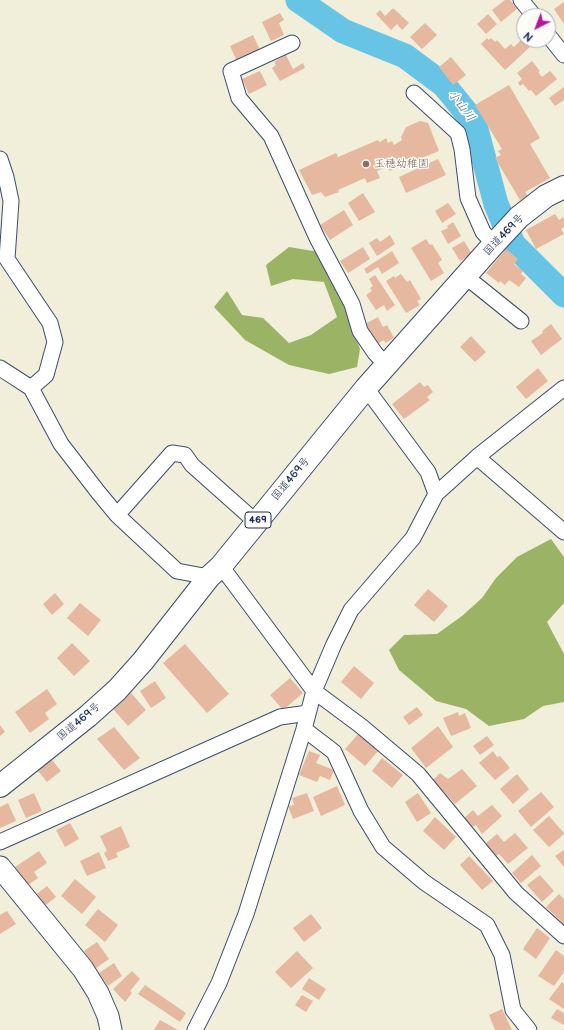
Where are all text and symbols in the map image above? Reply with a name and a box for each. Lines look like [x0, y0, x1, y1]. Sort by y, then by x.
north arrow [516, 8, 556, 48]
text: N [521, 29, 536, 44]
water label: 小山川 [444, 87, 478, 125]
place label: 玉穂幼稚園 [374, 157, 429, 171]
marker: 玉穂幼稚園 [361, 159, 371, 169]
street label: 国道469号 [481, 211, 527, 259]
street label: 国道469号 [269, 455, 313, 503]
road number: 469 [245, 512, 271, 528]
street label: 国道469号 [55, 700, 103, 744]

